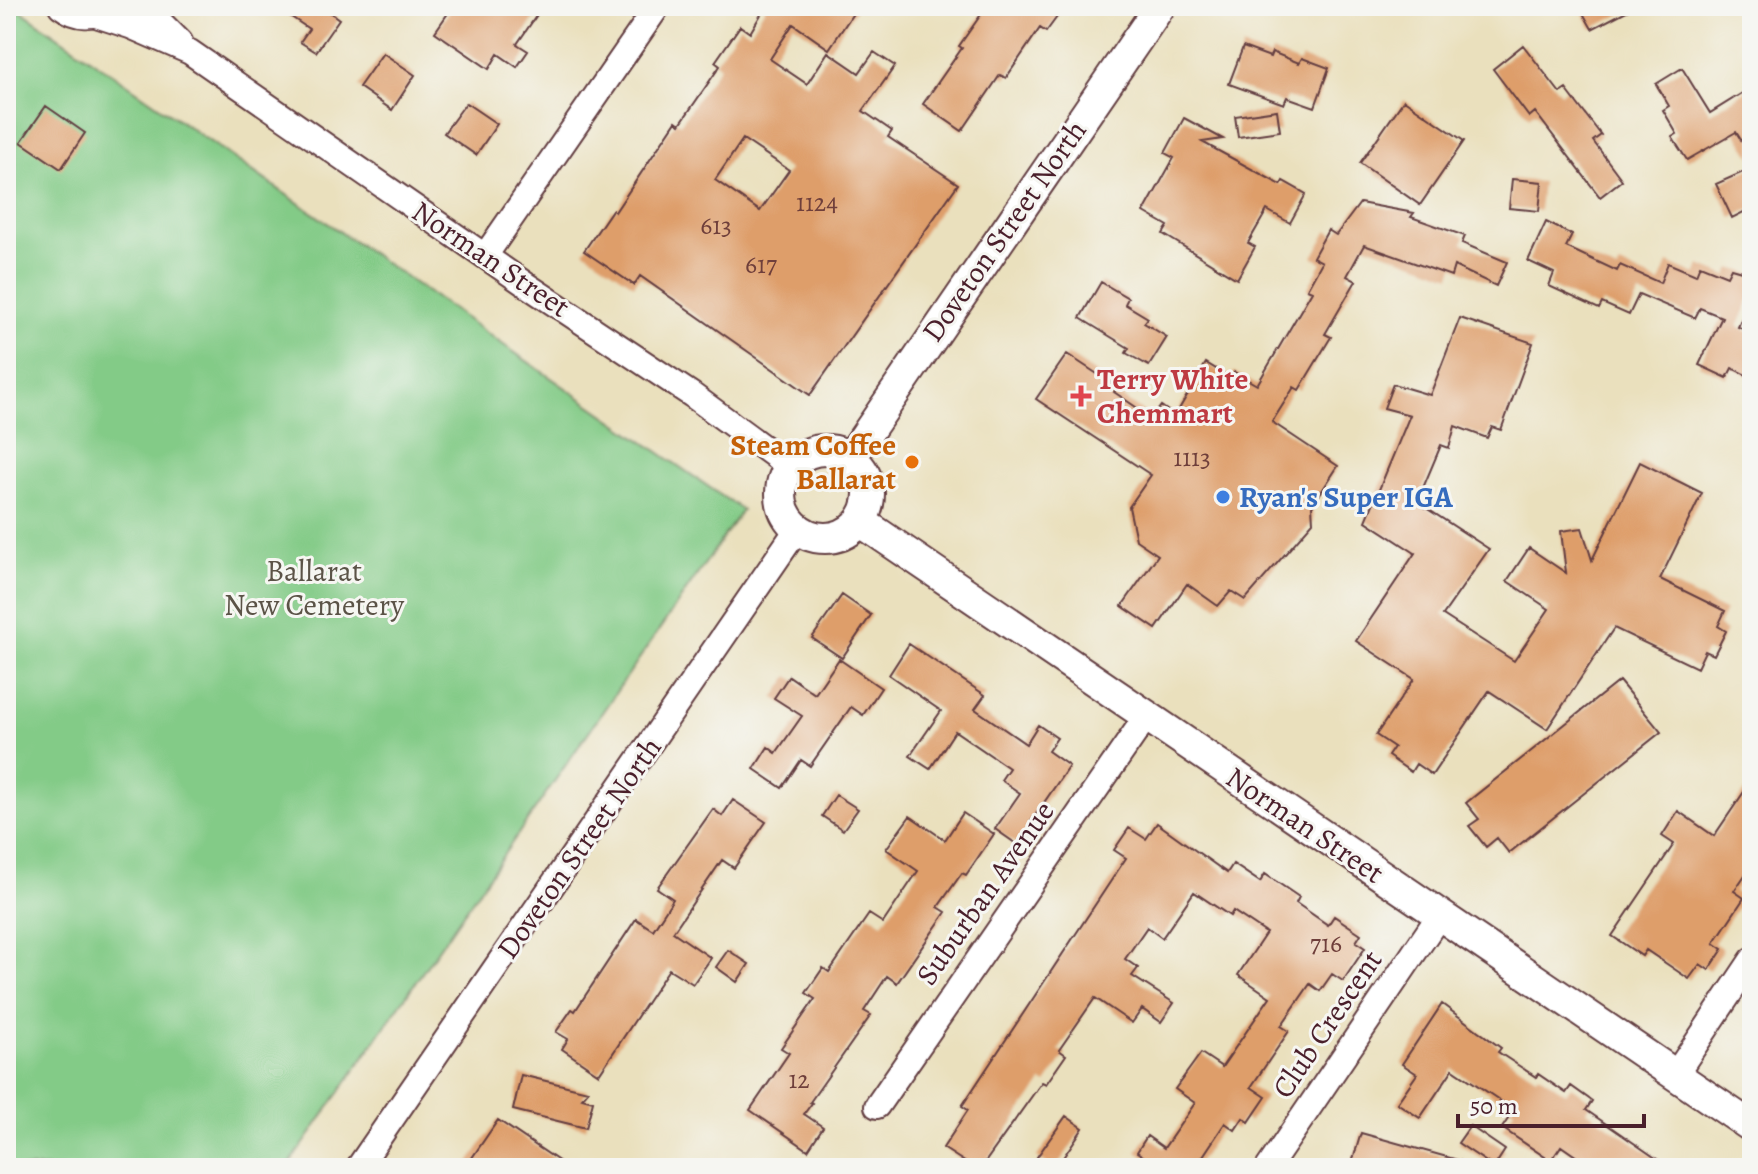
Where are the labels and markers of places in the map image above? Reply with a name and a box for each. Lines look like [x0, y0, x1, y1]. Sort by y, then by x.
place label: Terry White Chemmart [1097, 359, 1248, 433]
marker: Terry White Chemmart [1072, 387, 1090, 405]
place label: Steam Coffee Ballarat [730, 425, 896, 499]
marker: Steam Coffee Ballarat [903, 453, 921, 471]
place label: Ryan's Super IGA [1239, 477, 1453, 517]
marker: Ryan's Super IGA [1214, 488, 1232, 506]

